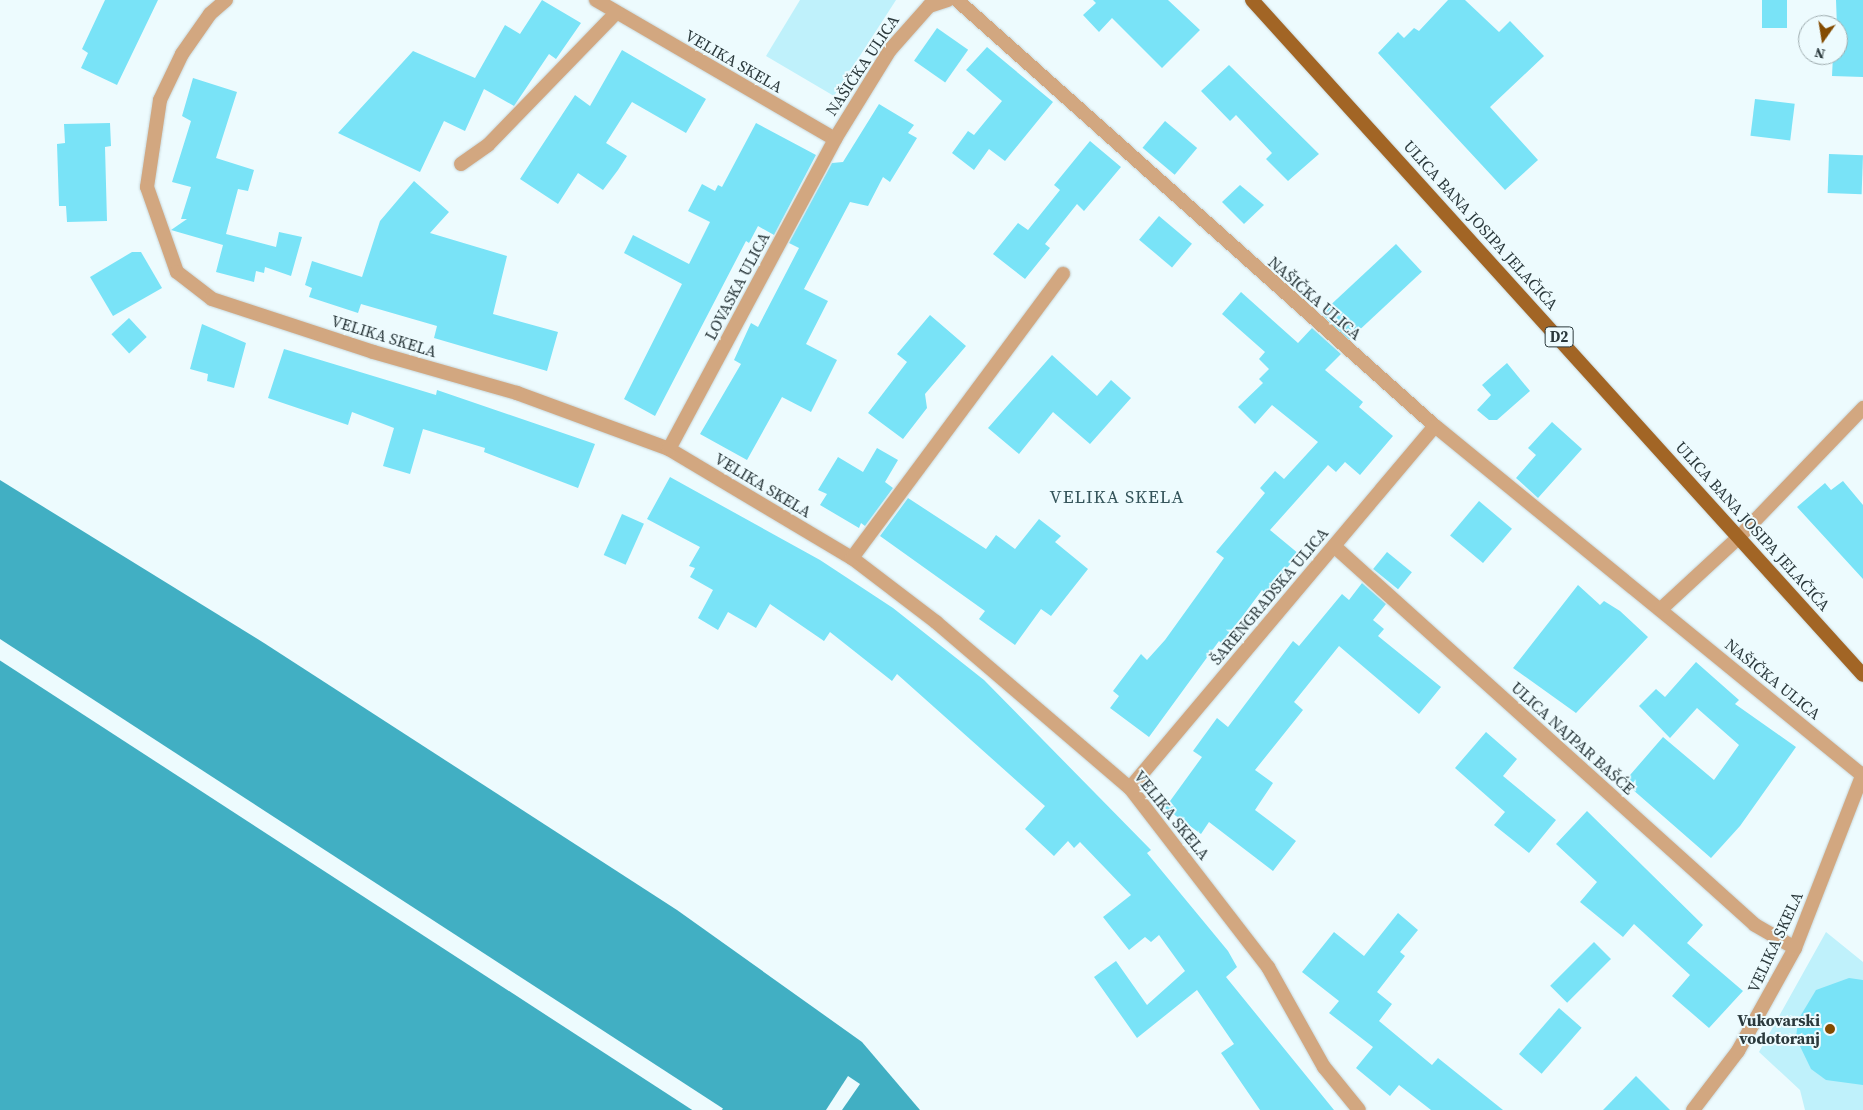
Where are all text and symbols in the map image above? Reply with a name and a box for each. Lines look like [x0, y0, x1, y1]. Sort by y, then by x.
street label: NAŠIČKA ULICA [821, 11, 903, 119]
north arrow [1798, 15, 1848, 65]
street label: VELIKA SKELA [682, 25, 786, 97]
text: N [1813, 43, 1827, 65]
street label: ULICA BANA JOSIPA JELAČIĆA [1400, 136, 1562, 314]
street label: LOVASKA ULICA [700, 229, 774, 343]
street label: NAŠIČKA ULICA [1264, 252, 1366, 344]
street label: VELIKA SKELA [329, 311, 439, 361]
road number: D2 [1544, 324, 1574, 350]
street label: ULICA BANA JOSIPA JELAČIĆA [1672, 437, 1834, 615]
street label: VELIKA SKELA [711, 449, 815, 521]
district label: VELIKA SKELA [1048, 486, 1186, 508]
street label: ŠARENGRADSKA ULICA [1206, 524, 1332, 668]
street label: NAŠIČKA ULICA [1721, 635, 1825, 723]
street label: ULICA NAJPAR BAŠĆE [1507, 678, 1639, 798]
street label: VELIKA SKELA [1130, 766, 1214, 864]
street label: VELIKA SKELA [1743, 888, 1807, 996]
place label: Vukovarski vodotoranj [1737, 1010, 1820, 1048]
marker: Vukovarski vodotoranj [1824, 1023, 1836, 1035]

